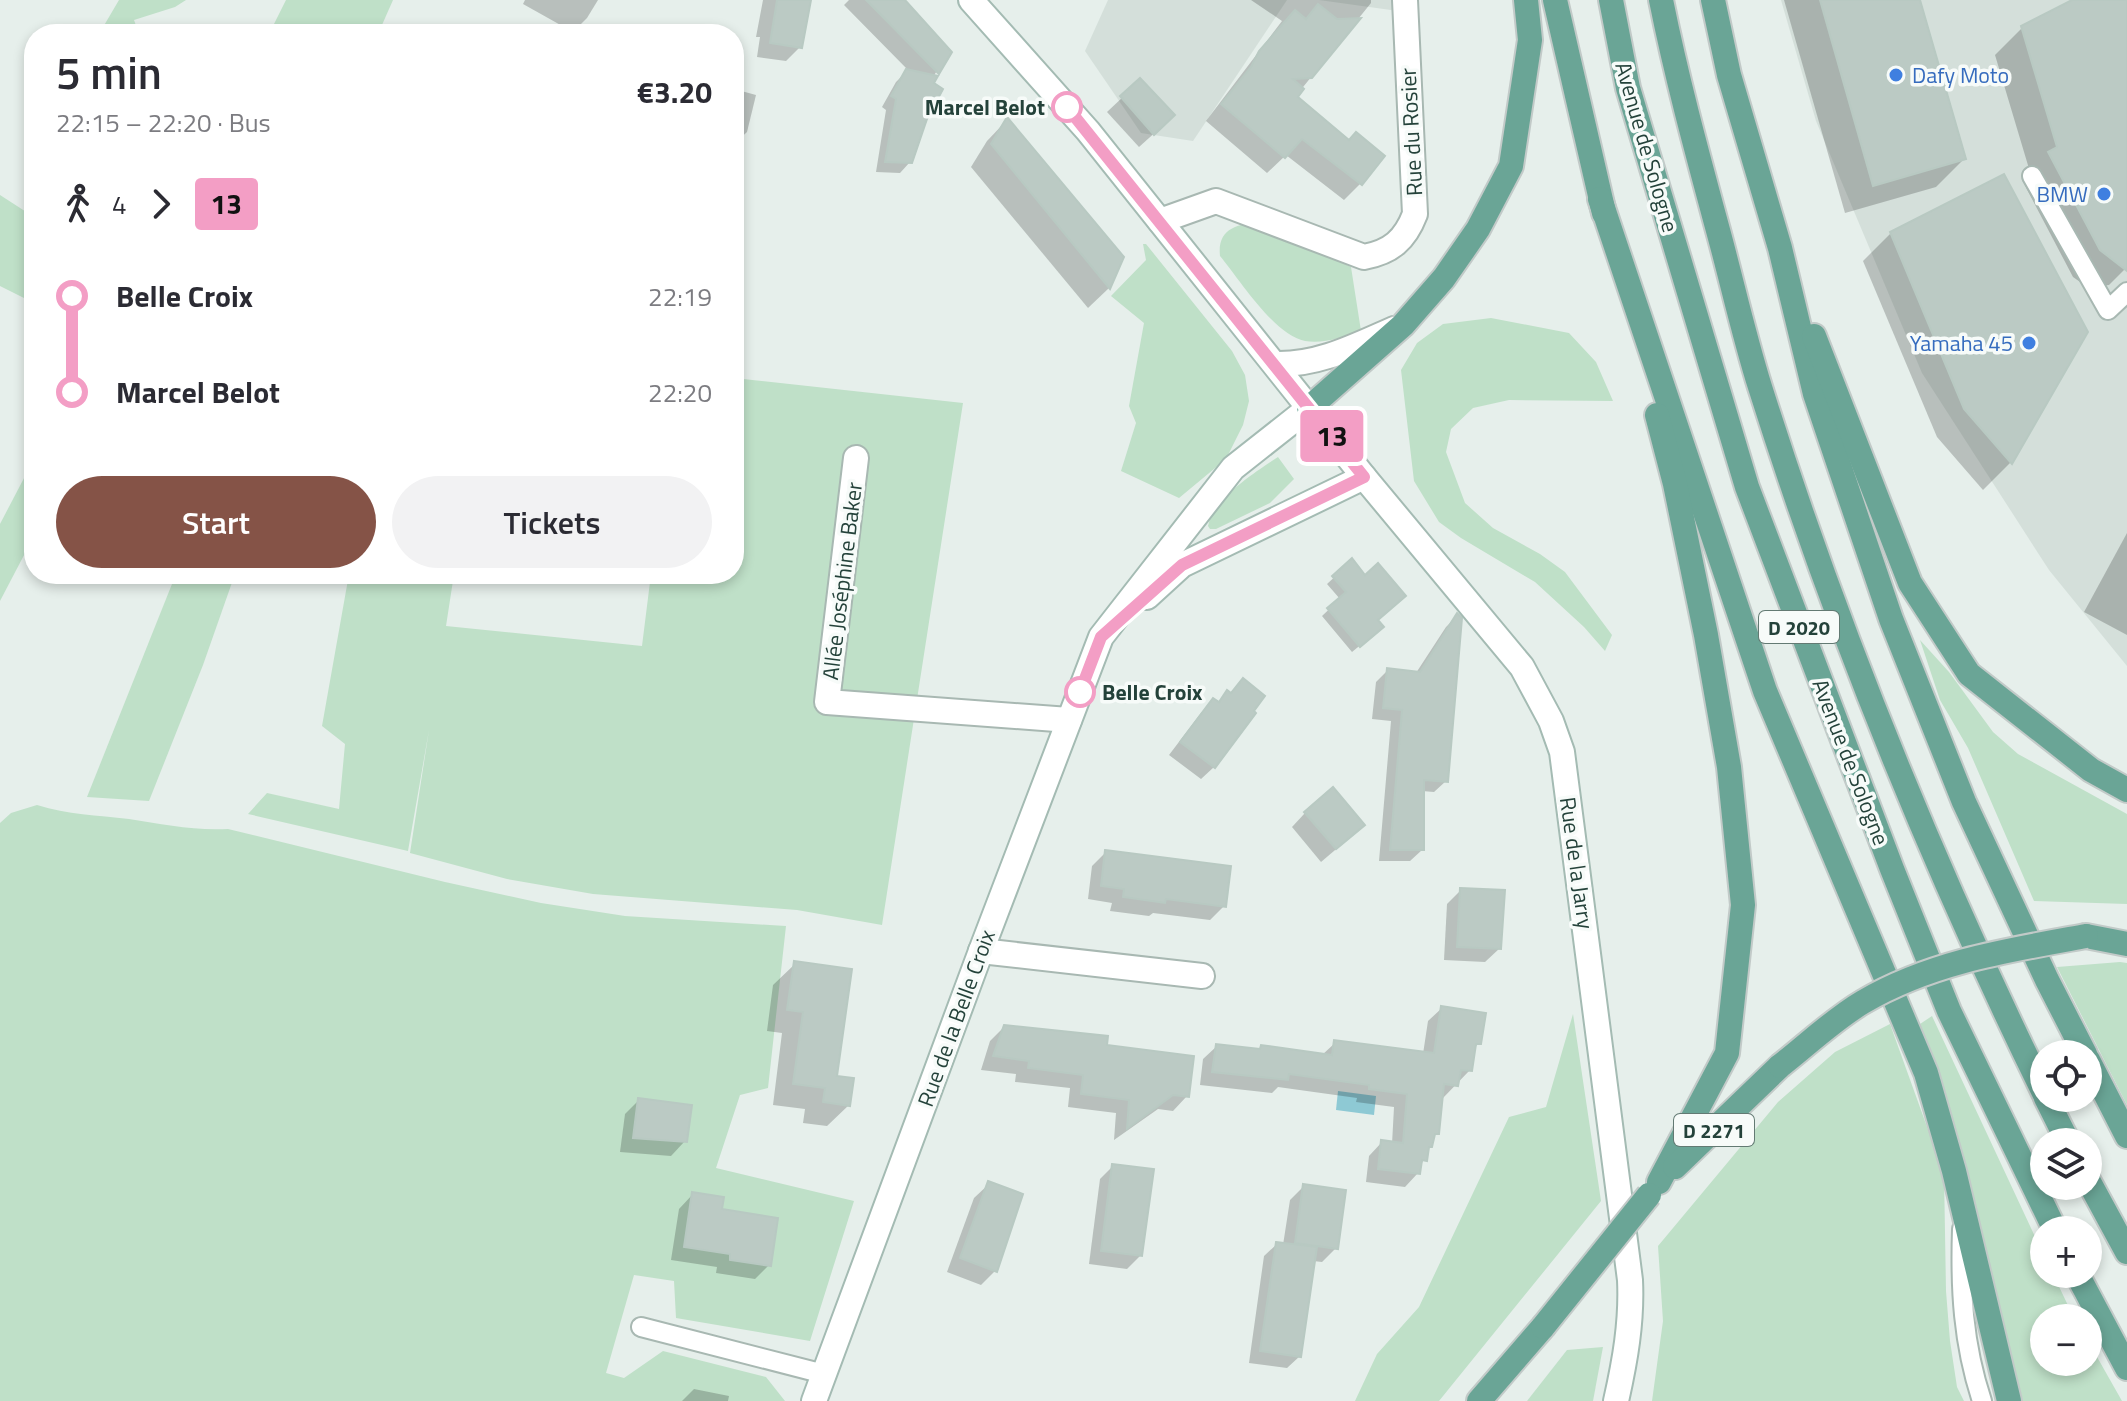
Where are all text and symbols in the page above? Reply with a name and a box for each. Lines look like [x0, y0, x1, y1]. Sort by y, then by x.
text: 5 min [56, 39, 162, 106]
street label: Avenue de Sologne [1606, 58, 1688, 236]
place label: Dafy Moto [1912, 58, 2009, 92]
marker: Dafy Moto [1887, 66, 1905, 84]
street label: Rue du Rosier [1391, 67, 1431, 197]
text: €3.20 [637, 69, 712, 115]
place label: Marcel Belot [925, 90, 1045, 124]
marker: Marcel Belot [1052, 92, 1082, 122]
text: 22:15 – 22:20 · Bus [56, 103, 271, 142]
place label: BMW [2036, 177, 2088, 211]
icon: walk [56, 182, 100, 226]
icon: forward [139, 182, 183, 226]
text: 13 [211, 182, 242, 225]
text: 4 [112, 185, 127, 224]
marker: BMW [2095, 185, 2113, 203]
text: Belle Croix [116, 273, 253, 319]
text: 22:19 [648, 277, 712, 316]
place label: Yamaha 45 [1910, 326, 2013, 360]
marker: Yamaha 45 [2020, 334, 2038, 352]
text: Marcel Belot [116, 369, 280, 415]
text: 22:20 [648, 373, 712, 412]
line badge: 13 [1296, 410, 1368, 462]
text: 13 [1316, 414, 1348, 457]
button: Start [56, 476, 376, 568]
button: Tickets [392, 476, 712, 568]
street label: Allée Joséphine Baker [813, 480, 871, 682]
road number: D 2020 [1759, 611, 1839, 643]
street label: Avenue de Sologne [1804, 674, 1898, 850]
place label: Belle Croix [1102, 675, 1203, 709]
marker: Belle Croix [1065, 677, 1095, 707]
street label: Rue de la Jarry [1551, 795, 1603, 932]
street label: Rue de la Belle Croix [908, 925, 1004, 1111]
map controls [2030, 1040, 2102, 1376]
button: locate [2030, 1040, 2102, 1112]
road number: D 2271 [1674, 1114, 1754, 1146]
button: layers [2030, 1128, 2102, 1200]
button: + [2030, 1216, 2102, 1288]
button: − [2030, 1304, 2102, 1376]

